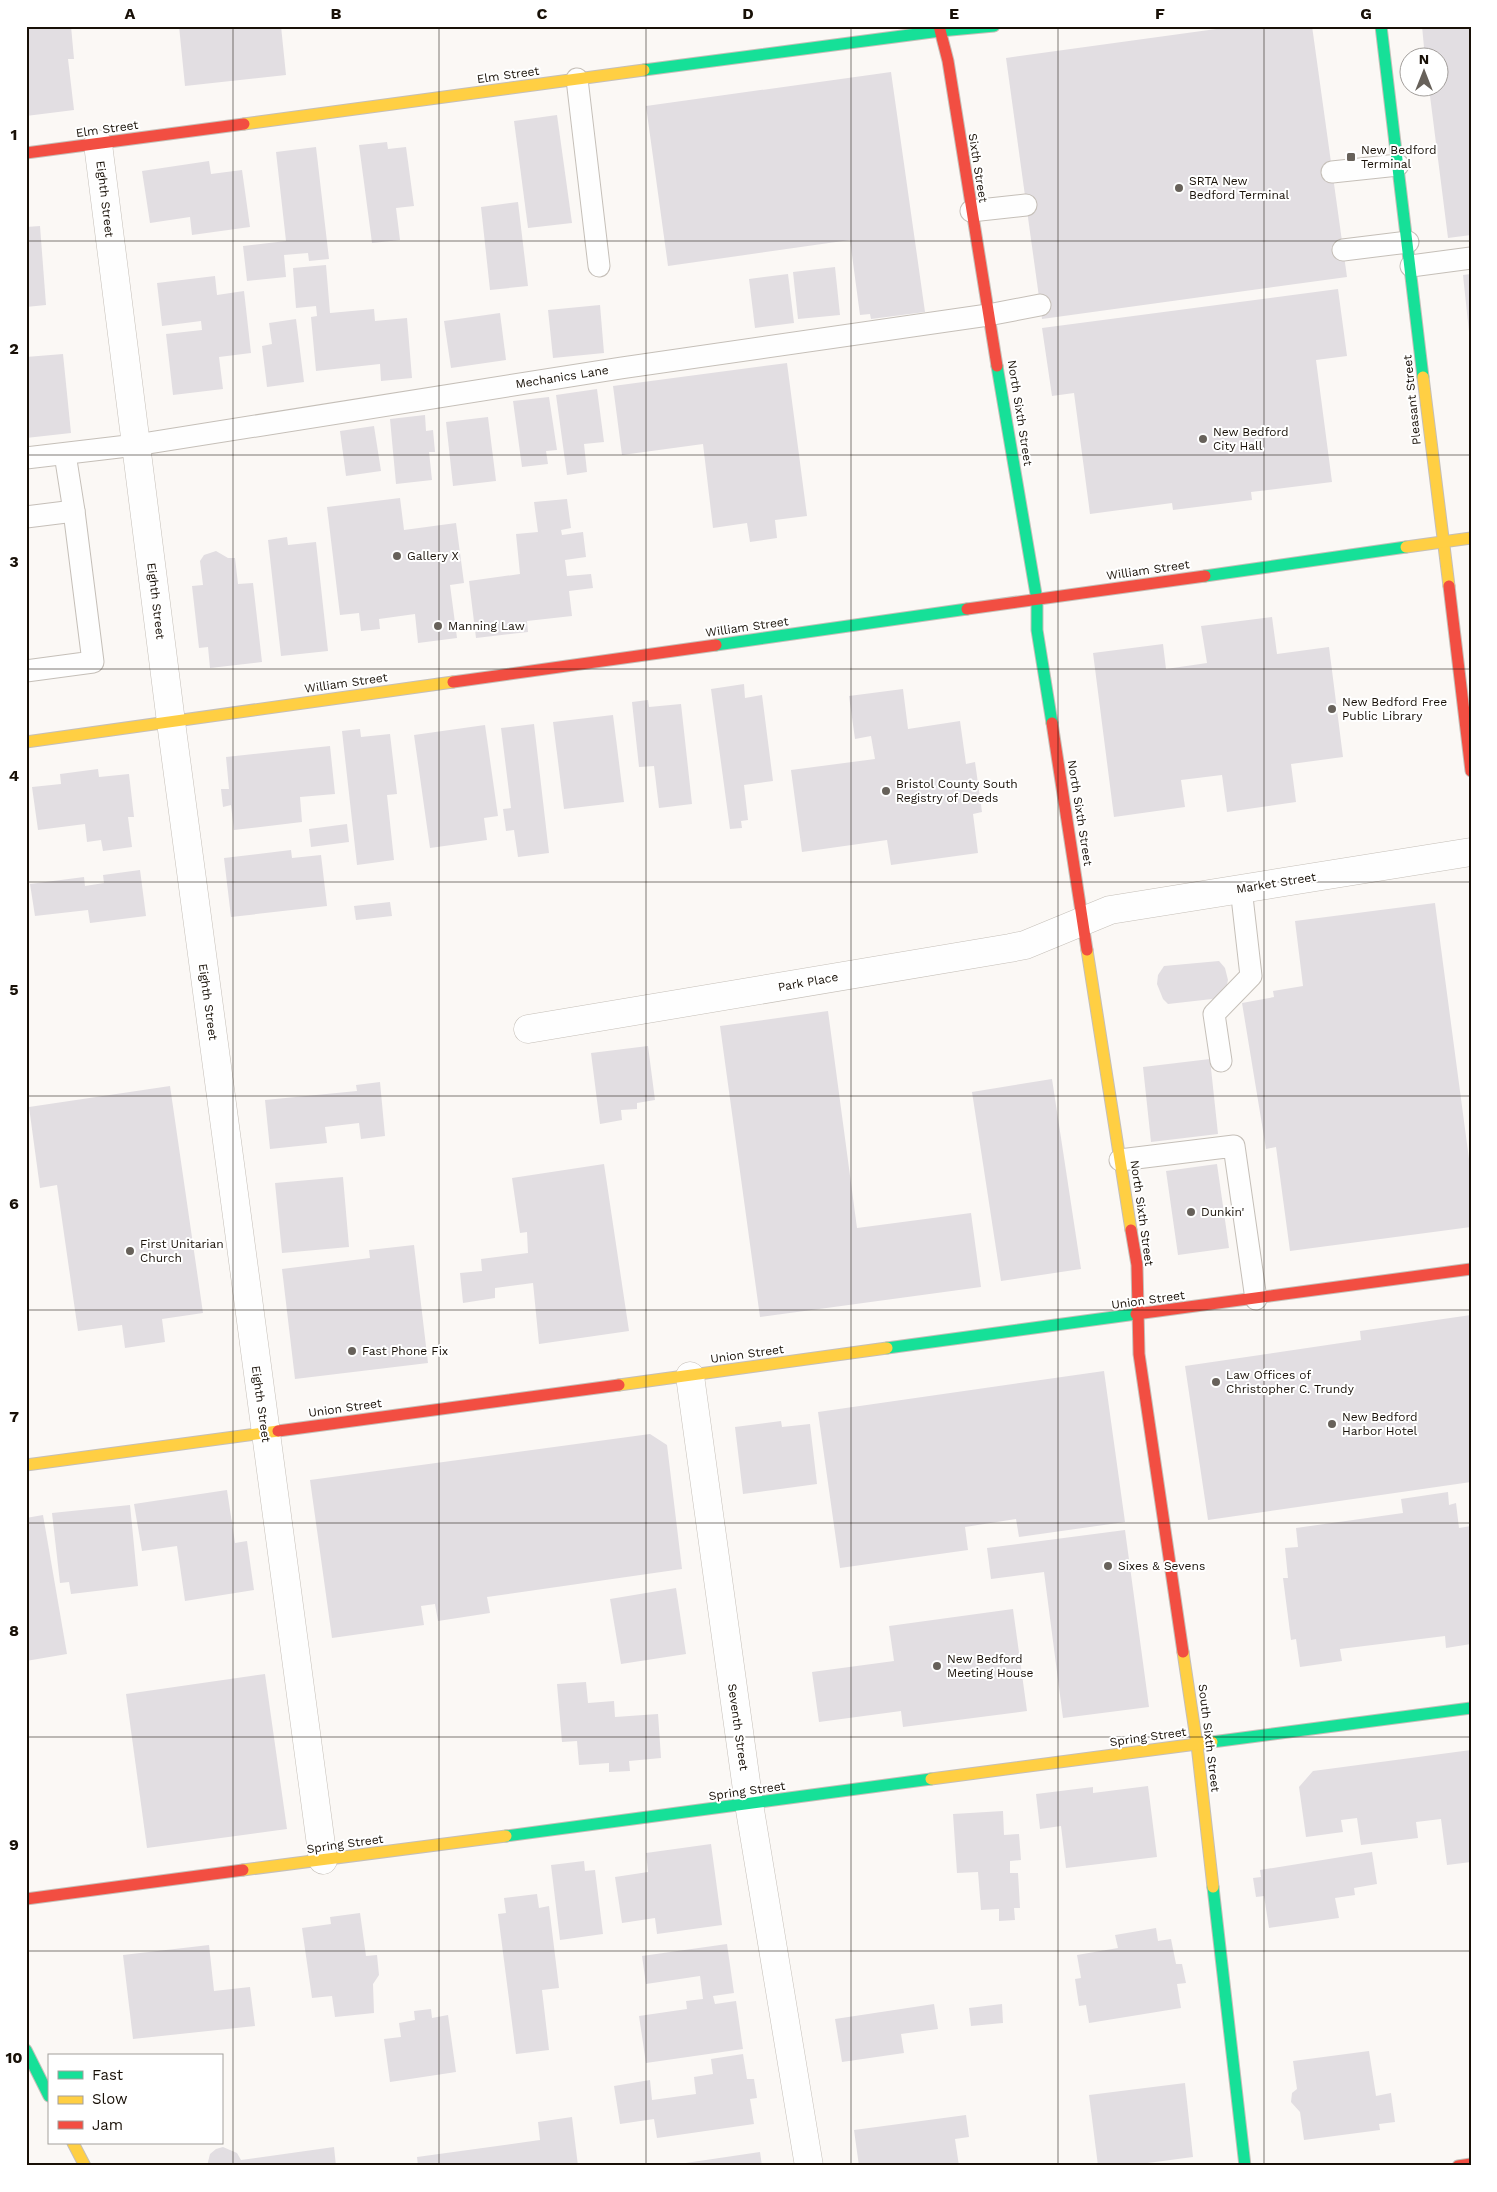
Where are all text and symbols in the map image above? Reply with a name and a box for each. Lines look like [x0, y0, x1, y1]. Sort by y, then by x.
text: A [125, 4, 136, 23]
text: B [331, 4, 342, 23]
text: C [537, 4, 548, 23]
text: D [742, 4, 754, 23]
text: E [949, 4, 959, 23]
text: F [1155, 4, 1165, 23]
text: G [1360, 4, 1372, 23]
north arrow [1400, 48, 1450, 98]
text: N [1419, 51, 1429, 67]
street label: Elm Street [476, 64, 540, 86]
street label: Elm Street [75, 118, 139, 140]
text: 1 [11, 125, 17, 144]
street label: Sixth Street [966, 132, 990, 204]
place label: New Bedford Terminal [1361, 143, 1437, 171]
marker: New Bedford Terminal [1345, 151, 1357, 163]
street label: Eighth Street [93, 160, 117, 238]
place label: SRTA New Bedford Terminal [1189, 174, 1290, 202]
marker: SRTA New Bedford Terminal [1173, 182, 1185, 194]
text: 2 [9, 339, 19, 358]
street label: Pleasant Street [1400, 354, 1424, 446]
street label: North Sixth Street [1005, 359, 1035, 467]
street label: Mechanics Lane [514, 363, 610, 391]
place label: New Bedford City Hall [1213, 425, 1289, 453]
marker: New Bedford City Hall [1197, 433, 1209, 445]
place label: Gallery X [407, 549, 459, 563]
marker: Gallery X [391, 550, 403, 562]
text: 3 [9, 552, 19, 571]
street label: William Street [1106, 557, 1190, 583]
street label: Eighth Street [144, 562, 168, 640]
street label: William Street [705, 614, 789, 640]
place label: Manning Law [448, 619, 525, 633]
marker: Manning Law [432, 620, 444, 632]
street label: William Street [304, 670, 388, 696]
place label: New Bedford Free Public Library [1342, 695, 1447, 723]
marker: New Bedford Free Public Library [1326, 703, 1338, 715]
street label: North Sixth Street [1065, 759, 1095, 867]
text: 4 [9, 766, 19, 785]
place label: Bristol County South Registry of Deeds [896, 777, 1018, 805]
marker: Bristol County South Registry of Deeds [880, 785, 892, 797]
street label: Market Street [1235, 870, 1317, 896]
street label: Eighth Street [196, 963, 220, 1041]
street label: Park Place [777, 970, 839, 994]
text: 5 [9, 980, 19, 999]
street label: North Sixth Street [1128, 1159, 1156, 1267]
text: 6 [9, 1194, 19, 1213]
place label: Dunkin' [1201, 1205, 1245, 1219]
marker: Dunkin' [1185, 1206, 1197, 1218]
place label: First Unitarian Church [140, 1237, 224, 1265]
marker: First Unitarian Church [124, 1245, 136, 1257]
street label: Union Street [1110, 1288, 1186, 1312]
street label: Union Street [709, 1342, 785, 1366]
place label: Fast Phone Fix [362, 1344, 448, 1358]
marker: Fast Phone Fix [346, 1345, 358, 1357]
street label: Eighth Street [249, 1365, 273, 1443]
place label: Law Offices of Christopher C. Trundy [1226, 1368, 1355, 1396]
marker: Law Offices of Christopher C. Trundy [1210, 1376, 1222, 1388]
street label: Union Street [307, 1396, 383, 1420]
text: 7 [9, 1407, 19, 1426]
place label: New Bedford Harbor Hotel [1342, 1410, 1418, 1438]
marker: New Bedford Harbor Hotel [1326, 1418, 1338, 1430]
place label: Sixes & Sevens [1118, 1559, 1205, 1573]
marker: Sixes & Sevens [1102, 1560, 1114, 1572]
text: 8 [9, 1621, 19, 1640]
place label: New Bedford Meeting House [947, 1652, 1034, 1680]
marker: New Bedford Meeting House [931, 1660, 943, 1672]
street label: Seventh Street [725, 1683, 751, 1771]
street label: South Sixth Street [1195, 1683, 1223, 1793]
street label: Spring Street [1109, 1725, 1187, 1749]
street label: Spring Street [708, 1779, 786, 1803]
street label: Spring Street [306, 1832, 384, 1856]
text: 9 [9, 1835, 19, 1854]
text: 10 [5, 2048, 23, 2067]
legend [48, 2054, 222, 2144]
text: Fast [92, 2066, 124, 2084]
text: Slow [92, 2090, 128, 2108]
text: Jam [92, 2116, 123, 2134]

